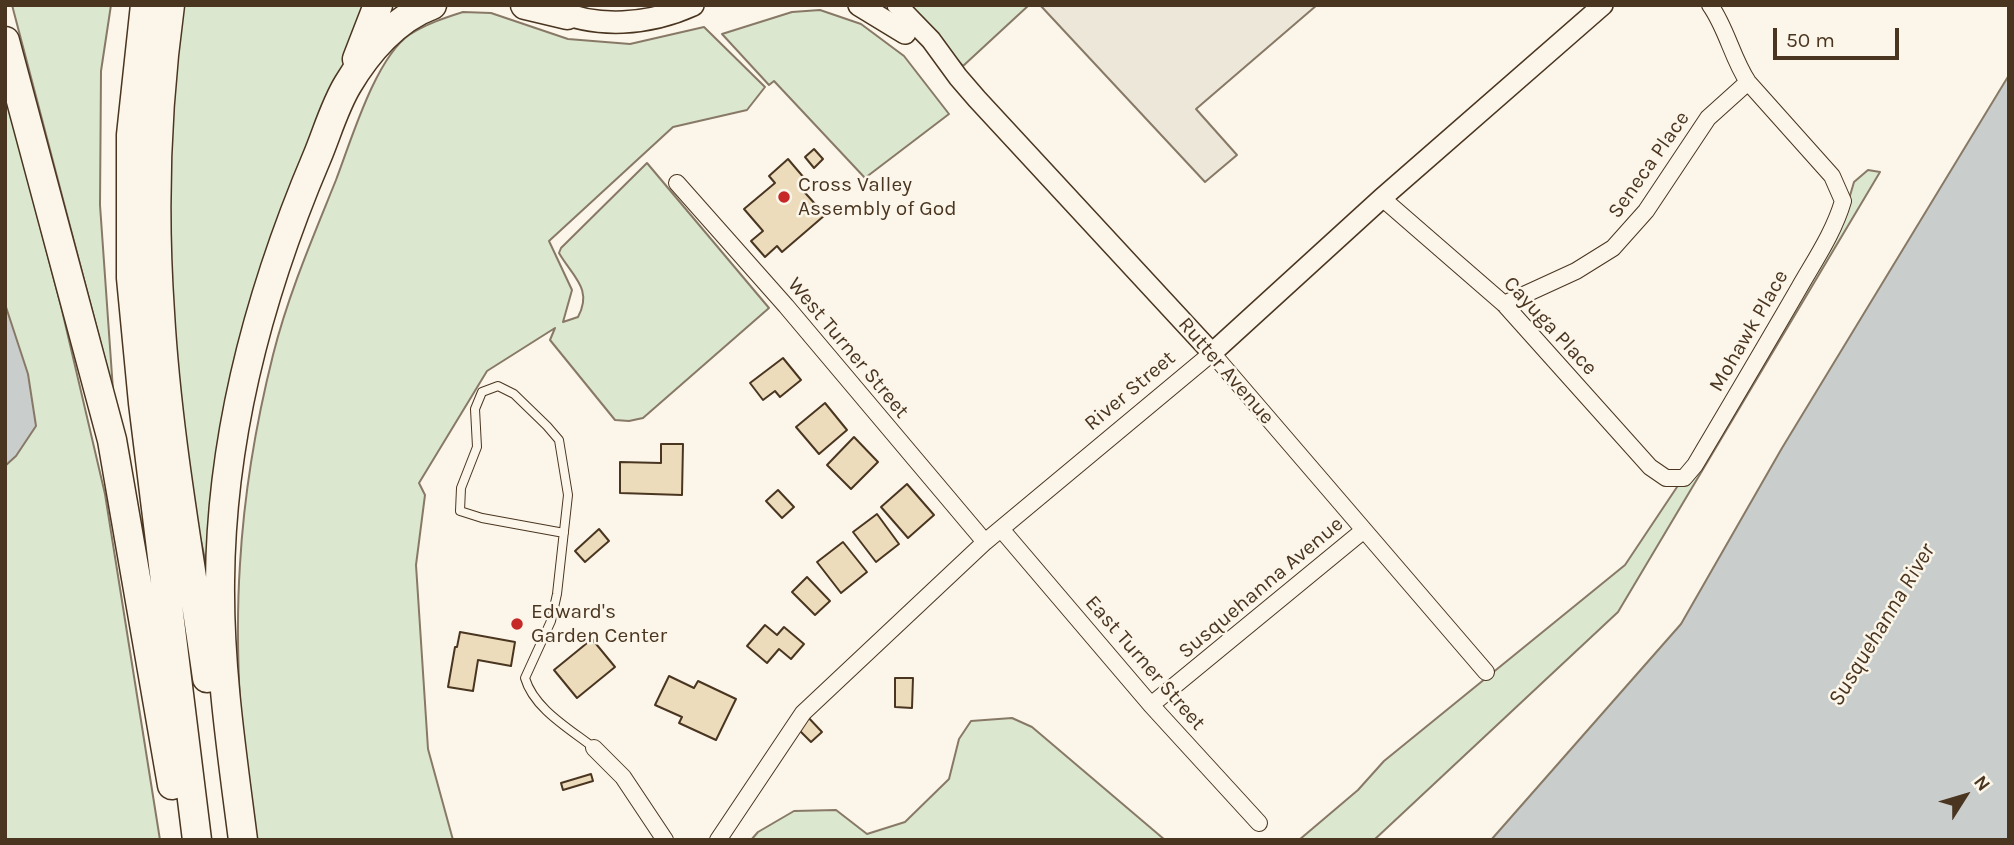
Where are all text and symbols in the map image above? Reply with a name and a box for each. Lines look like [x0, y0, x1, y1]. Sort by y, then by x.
scale bar [1776, 14, 1902, 58]
text: 50 m [1786, 28, 1835, 52]
street label: Seneca Place [1603, 107, 1695, 223]
place label: Cross Valley Assembly of God [798, 172, 957, 222]
marker: Cross Valley Assembly of God [776, 189, 792, 205]
street label: Mohawk Place [1704, 266, 1794, 396]
street label: Cayuga Place [1498, 271, 1602, 381]
street label: West Turner Street [782, 273, 914, 423]
street label: Rutter Avenue [1173, 312, 1279, 430]
street label: River Street [1080, 346, 1180, 436]
street label: Susquehanna Avenue [1173, 512, 1349, 664]
water label: Susquehanna River [1823, 539, 1941, 711]
street label: East Turner Street [1080, 590, 1210, 736]
place label: Edward's Garden Center [531, 599, 667, 649]
marker: Edward's Garden Center [509, 616, 525, 632]
north arrow [1930, 761, 2000, 831]
text: N [1969, 771, 1995, 795]

